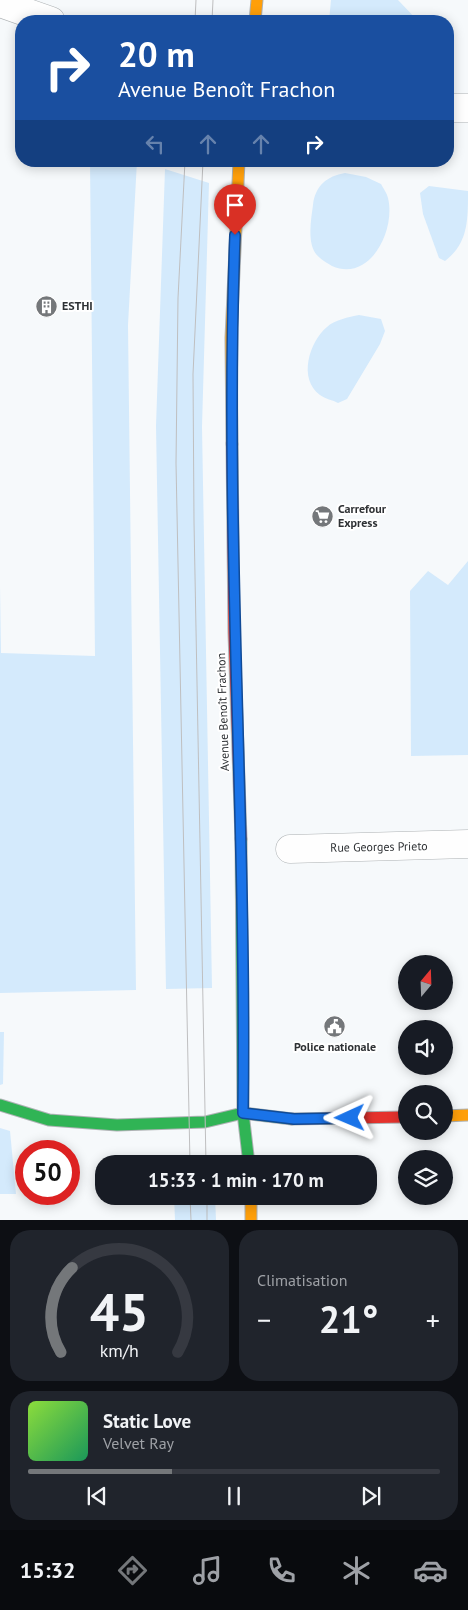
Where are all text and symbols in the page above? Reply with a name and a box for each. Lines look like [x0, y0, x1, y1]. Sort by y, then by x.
text: 20 m [118, 31, 195, 77]
icon: right [35, 35, 100, 100]
text: Avenue Benoît Frachon [118, 75, 335, 103]
icon: left [141, 130, 169, 158]
icon: ahead [194, 130, 222, 158]
icon: ahead [247, 130, 275, 158]
icon: right [300, 130, 328, 158]
pin [214, 184, 256, 235]
icon: arrive [221, 191, 249, 219]
building icon: ESTHI [34, 294, 58, 318]
place label: ESTHI [62, 298, 93, 313]
place label: Carrefour Express [338, 501, 387, 530]
supermarket icon: Carrefour Express [310, 504, 334, 528]
street label: Avenue Benoît Frachon [213, 653, 232, 771]
street label: Rue Georges Prieto [330, 838, 428, 855]
north arrow [398, 955, 452, 1010]
map controls [398, 955, 453, 1205]
public building icon: Police nationale [323, 1014, 347, 1038]
button: sound [398, 1020, 453, 1075]
place label: Police nationale [294, 1039, 376, 1054]
button: search [398, 1085, 453, 1140]
position arrow [323, 1091, 375, 1143]
speed limit sign: 50 [15, 1140, 80, 1205]
button: layers [398, 1150, 453, 1205]
text: 15:33 · 1 min · 170 m [148, 1168, 324, 1192]
text: Climatisation [257, 1270, 347, 1290]
text: 45 [90, 1278, 149, 1345]
text: 21° [319, 1294, 378, 1343]
text: − [257, 1301, 271, 1338]
text: + [426, 1301, 440, 1338]
text: km/h [100, 1339, 139, 1362]
text: Static Love [103, 1409, 191, 1433]
text: Velvet Ray [103, 1433, 174, 1453]
icon: previous [83, 1482, 111, 1510]
icon: pause [220, 1482, 248, 1510]
icon: next [357, 1482, 385, 1510]
icon: directions [115, 1553, 150, 1588]
icon: music [190, 1553, 225, 1588]
icon: phone [264, 1553, 299, 1588]
icon: climate [339, 1553, 374, 1588]
icon: car [413, 1553, 448, 1588]
text: 15:32 [20, 1556, 76, 1584]

